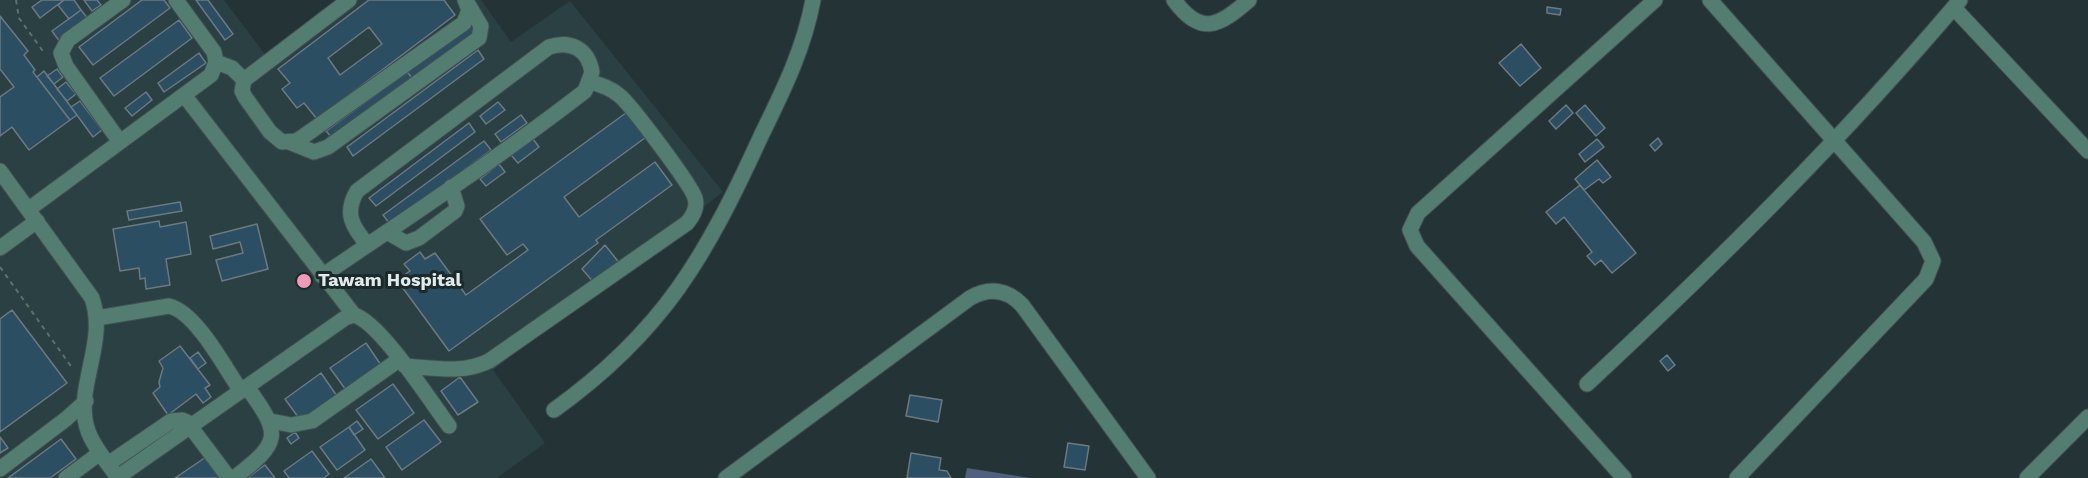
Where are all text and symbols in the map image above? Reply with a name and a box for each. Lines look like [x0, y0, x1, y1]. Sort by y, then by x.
place label: Tawam Hospital [318, 270, 461, 292]
marker: Tawam Hospital [295, 272, 313, 290]

